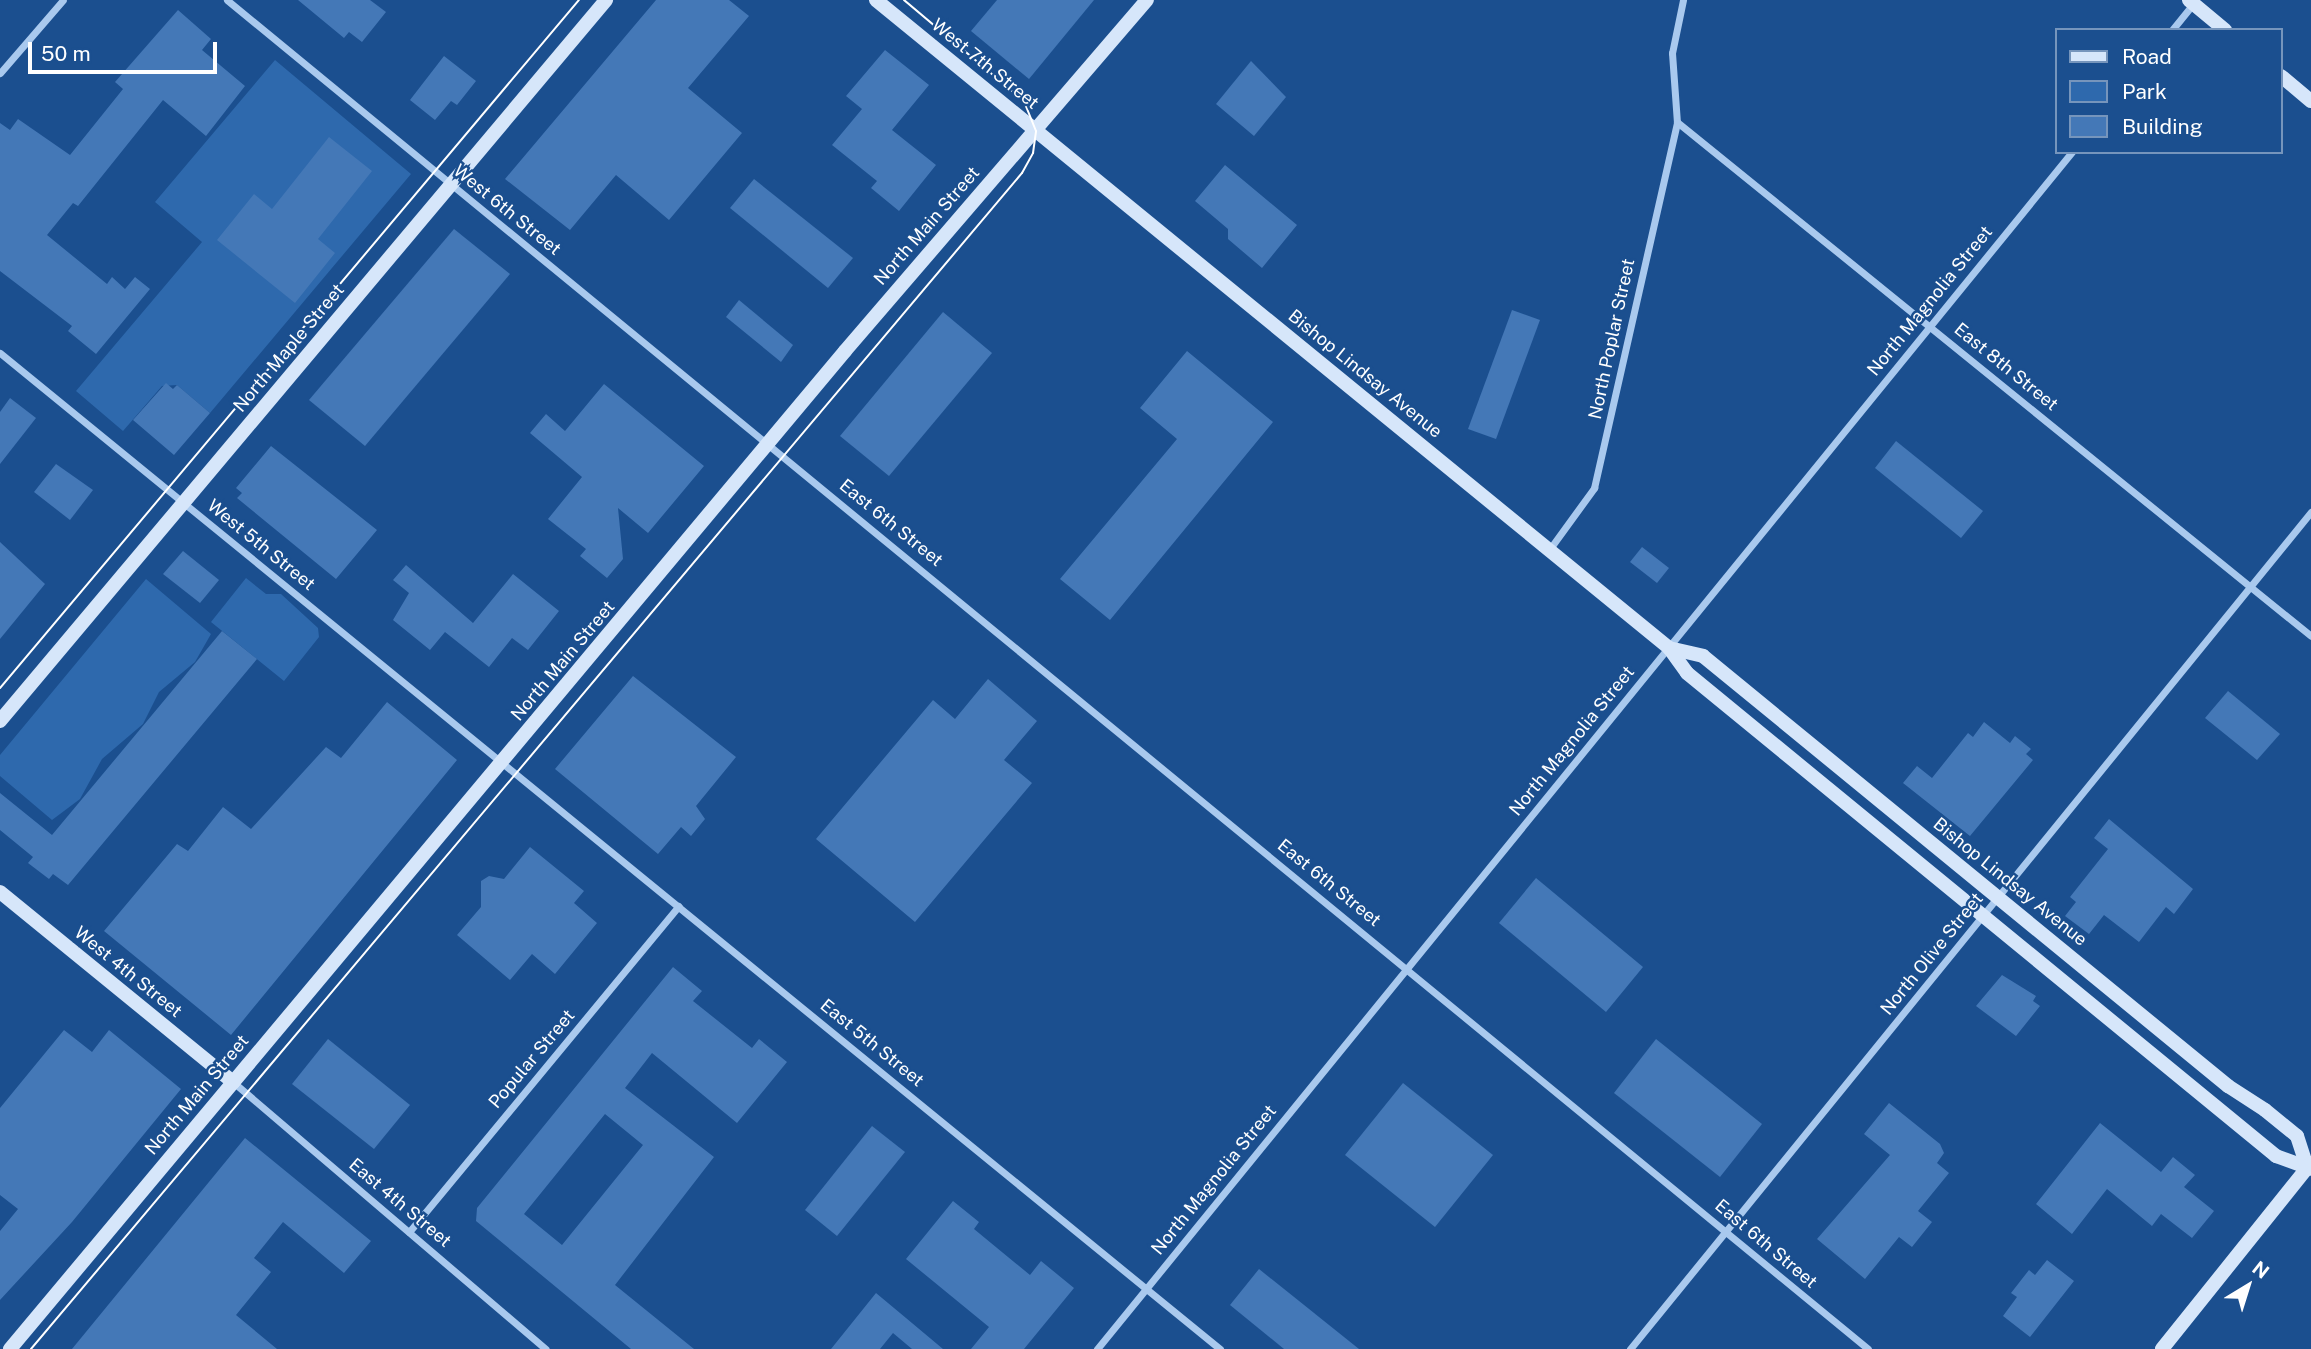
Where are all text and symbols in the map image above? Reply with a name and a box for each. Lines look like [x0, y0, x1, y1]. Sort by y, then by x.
street label: West 7th Street [927, 14, 1043, 114]
scale bar [32, 28, 220, 72]
legend [2056, 28, 2283, 154]
text: 50 m [41, 41, 91, 66]
text: Road [2122, 44, 2172, 69]
text: Park [2122, 79, 2167, 104]
text: Building [2122, 114, 2203, 139]
street label: West 6th Street [449, 160, 565, 260]
street label: North Main Street [870, 162, 984, 290]
street label: North Magnolia Street [1863, 222, 1997, 380]
street label: North Poplar Street [1584, 257, 1640, 421]
street label: North Maple Street [229, 279, 349, 417]
street label: Bishop Lindsay Avenue [1284, 305, 1446, 443]
street label: East 8th Street [1950, 319, 2062, 415]
street label: East 6th Street [835, 475, 947, 571]
street label: West 5th Street [203, 495, 319, 595]
street label: North Main Street [507, 597, 619, 725]
street label: North Magnolia Street [1505, 662, 1639, 820]
street label: Bishop Lindsay Avenue [1929, 813, 2091, 951]
street label: East 6th Street [1273, 835, 1385, 931]
street label: North Olive Street [1876, 888, 1988, 1020]
street label: West 4th Street [70, 922, 186, 1022]
street label: East 5th Street [816, 995, 928, 1091]
street label: Popular Street [485, 1005, 579, 1113]
street label: North Main Street [141, 1031, 253, 1159]
street label: North Magnolia Street [1147, 1101, 1281, 1259]
street label: East 4th Street [344, 1154, 456, 1252]
street label: East 6th Street [1711, 1195, 1821, 1293]
north arrow [2213, 1251, 2283, 1321]
text: N [2248, 1256, 2274, 1283]

